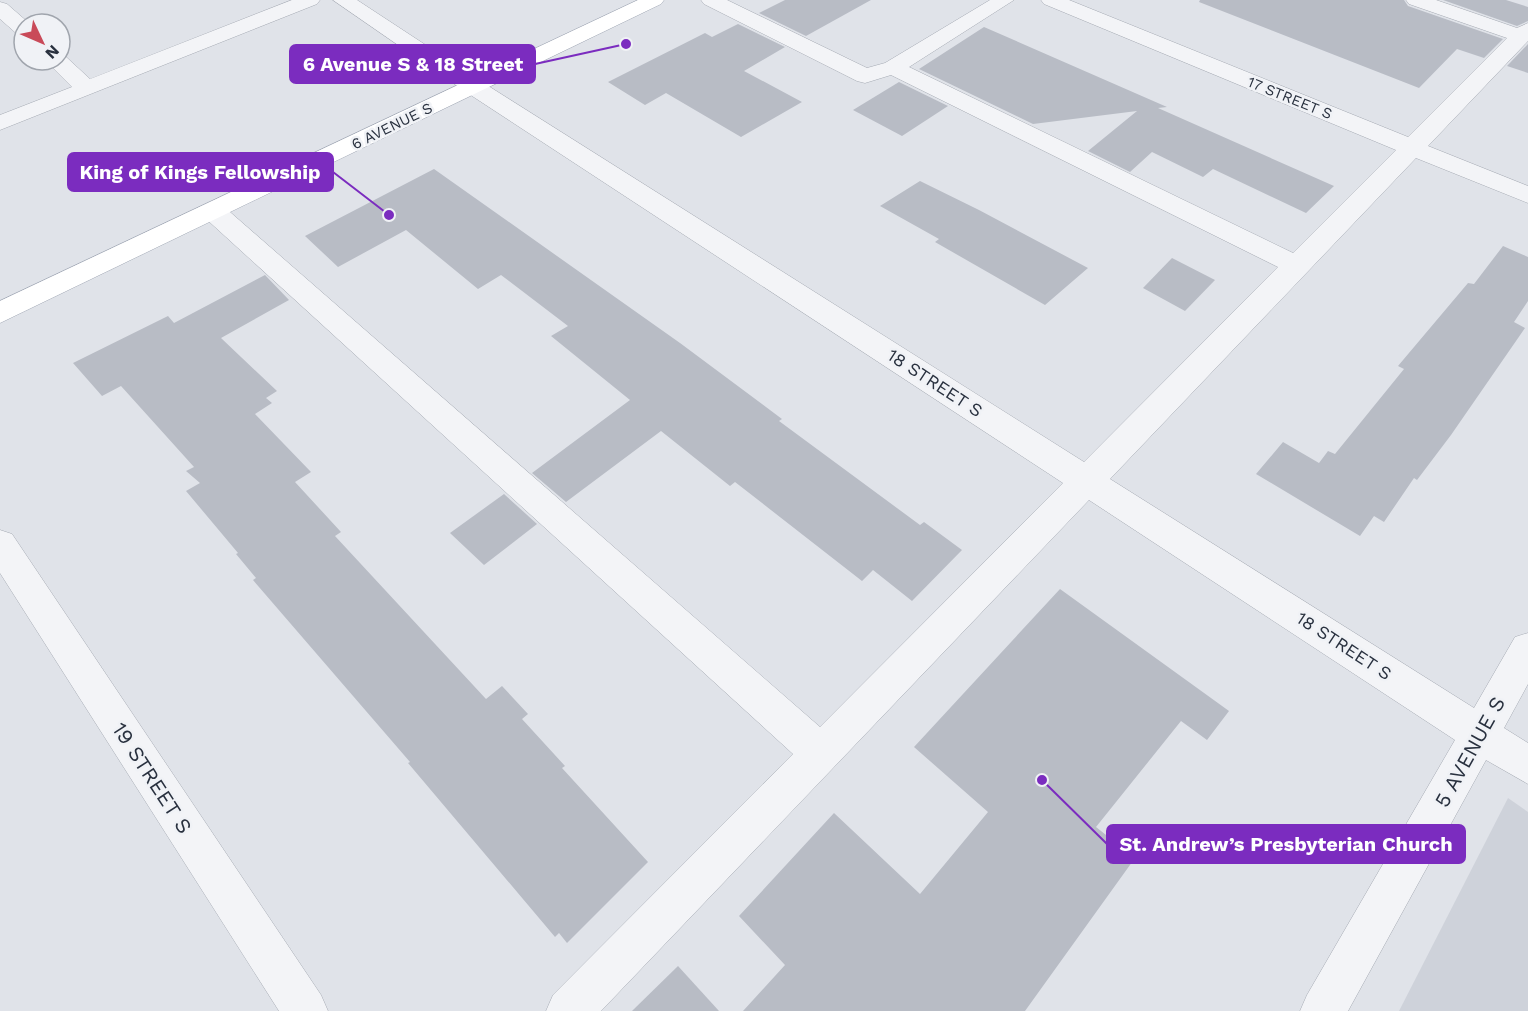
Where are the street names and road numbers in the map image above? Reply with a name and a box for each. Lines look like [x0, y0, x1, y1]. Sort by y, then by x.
street label: 17 STREET S [1245, 73, 1335, 123]
street label: 6 AVENUE S [349, 99, 435, 153]
street label: 18 STREET S [884, 344, 987, 421]
street label: 18 STREET S [1293, 607, 1396, 684]
street label: 5 AVENUE S [1429, 692, 1510, 811]
street label: 19 STREET S [107, 718, 198, 838]

